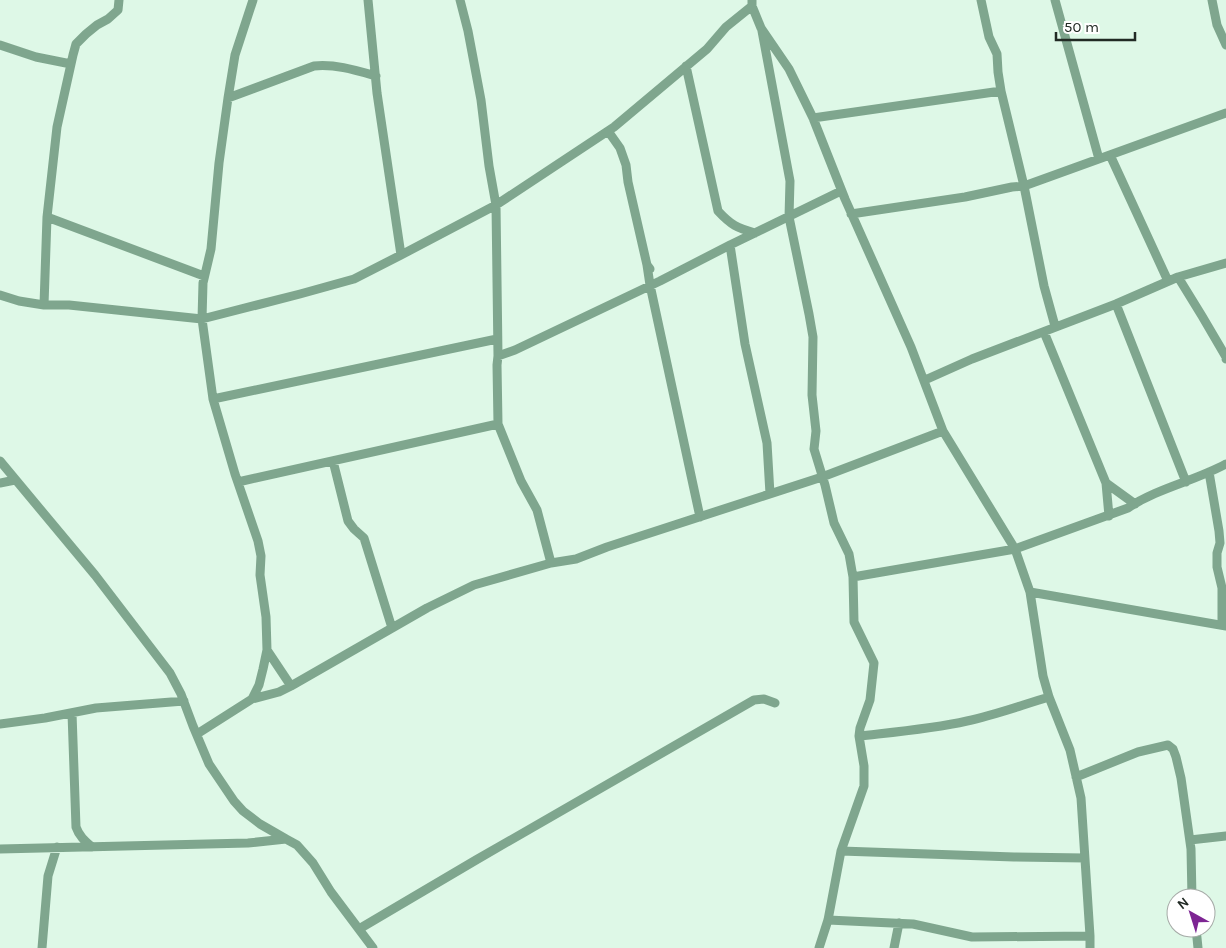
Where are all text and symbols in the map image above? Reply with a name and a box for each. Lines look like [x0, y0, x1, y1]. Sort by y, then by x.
scale bar [1056, 10, 1135, 42]
text: 50 m [1064, 18, 1099, 36]
north arrow [1166, 888, 1216, 938]
text: N [1174, 894, 1192, 913]

